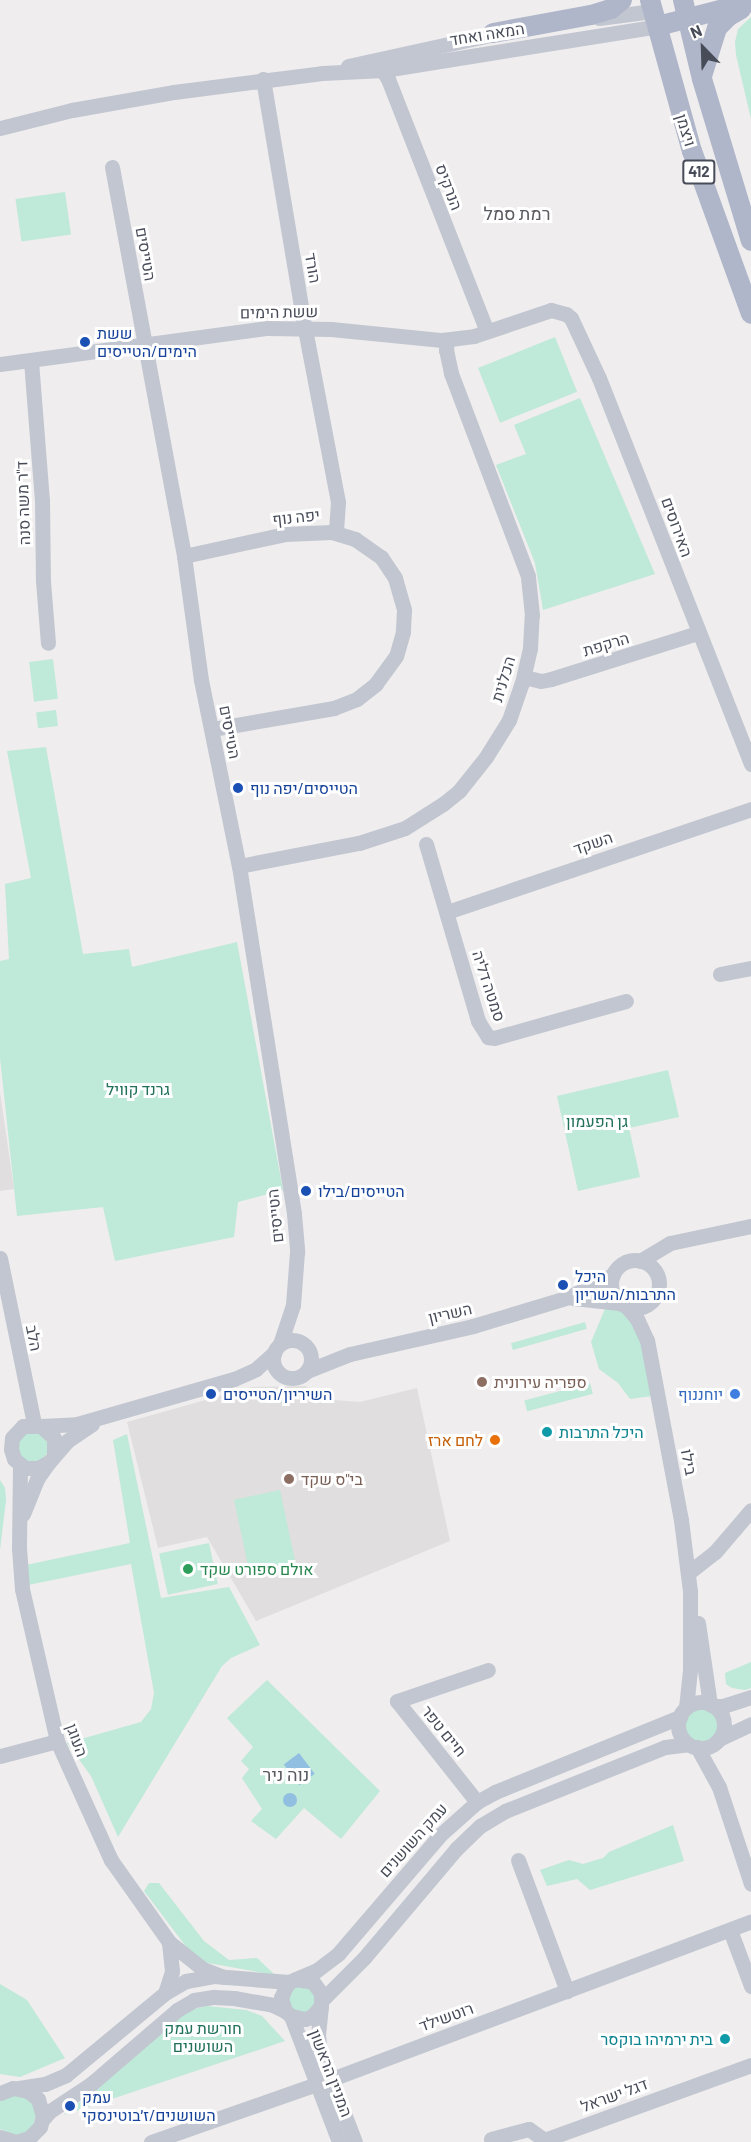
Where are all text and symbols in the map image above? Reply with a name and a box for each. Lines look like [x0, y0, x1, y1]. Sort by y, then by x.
north arrow [673, 18, 733, 78]
street label: המאה ואחד [448, 19, 526, 49]
text: N [687, 20, 704, 42]
street label: ויצמן [672, 111, 700, 149]
road number: 412 [681, 160, 717, 184]
street label: הנרקיס [431, 161, 467, 213]
district label: רמת סמל [483, 202, 551, 224]
street label: הטייסים [132, 226, 160, 282]
street label: הורד [301, 251, 325, 285]
street label: ששת הימים [240, 302, 318, 322]
place label: ששת הימים/הטייסים [97, 323, 197, 361]
marker: ששת הימים/הטייסים [78, 335, 92, 349]
street label: ד"ר משה סנה [12, 460, 34, 546]
street label: האירוסים [657, 494, 697, 560]
street label: יפה נוף [271, 505, 321, 529]
street label: הרקפת [581, 628, 631, 660]
street label: הכלנית [487, 654, 519, 704]
street label: הטייסים [215, 704, 245, 760]
place label: הטייסים/יפה נוף [250, 778, 358, 798]
marker: הטייסים/יפה נוף [231, 781, 245, 795]
street label: השקד [571, 827, 615, 859]
street label: סמטה דליה [468, 948, 510, 1024]
park label: גרנד קוויל [106, 1079, 170, 1099]
park label: גן הפעמון [566, 1111, 628, 1131]
place label: הטייסים/בילו [318, 1181, 405, 1201]
marker: הטייסים/בילו [299, 1184, 313, 1198]
street label: הטייסים [263, 1188, 287, 1244]
place label: היכל התרבות/השריון [575, 1266, 676, 1304]
marker: היכל התרבות/השריון [556, 1278, 570, 1292]
street label: השריון [426, 1299, 474, 1327]
street label: הלב [22, 1323, 46, 1353]
place label: ספריה עירונית [494, 1372, 587, 1392]
marker: ספריה עירונית [475, 1375, 489, 1389]
place label: השיריון/הטייסים [223, 1384, 332, 1404]
place label: יוחננוף [678, 1384, 723, 1404]
marker: השיריון/הטייסים [204, 1387, 218, 1401]
marker: יוחננוף [728, 1387, 742, 1401]
place label: היכל התרבות [559, 1422, 644, 1442]
marker: היכל התרבות [540, 1425, 554, 1439]
place label: לחם ארז [428, 1430, 483, 1450]
marker: לחם ארז [488, 1433, 502, 1447]
street label: בילו [677, 1447, 701, 1477]
place label: בי"ס שקד [301, 1469, 363, 1489]
marker: בי"ס שקד [282, 1472, 296, 1486]
place label: אולם ספורט שקד [200, 1559, 313, 1579]
marker: אולם ספורט שקד [181, 1562, 195, 1576]
street label: חיים טפר [418, 1701, 470, 1761]
street label: העוגן [62, 1721, 92, 1759]
district label: נוה ניר [263, 1763, 309, 1785]
street label: עמק השושנים [375, 1799, 451, 1881]
street label: רוטשילד [416, 1998, 476, 2036]
park label: חורשת עמק השושנים [164, 2018, 242, 2056]
street label: המניין הראשון [305, 2026, 357, 2120]
place label: בית ירמיהו בוקסר [600, 2029, 713, 2049]
marker: בית ירמיהו בוקסר [718, 2032, 732, 2046]
street label: דגל ישראל [578, 2074, 650, 2116]
place label: עמק השושנים/ז׳בוטינסקי [82, 2087, 216, 2125]
marker: עמק השושנים/ז׳בוטינסקי [63, 2099, 77, 2113]

